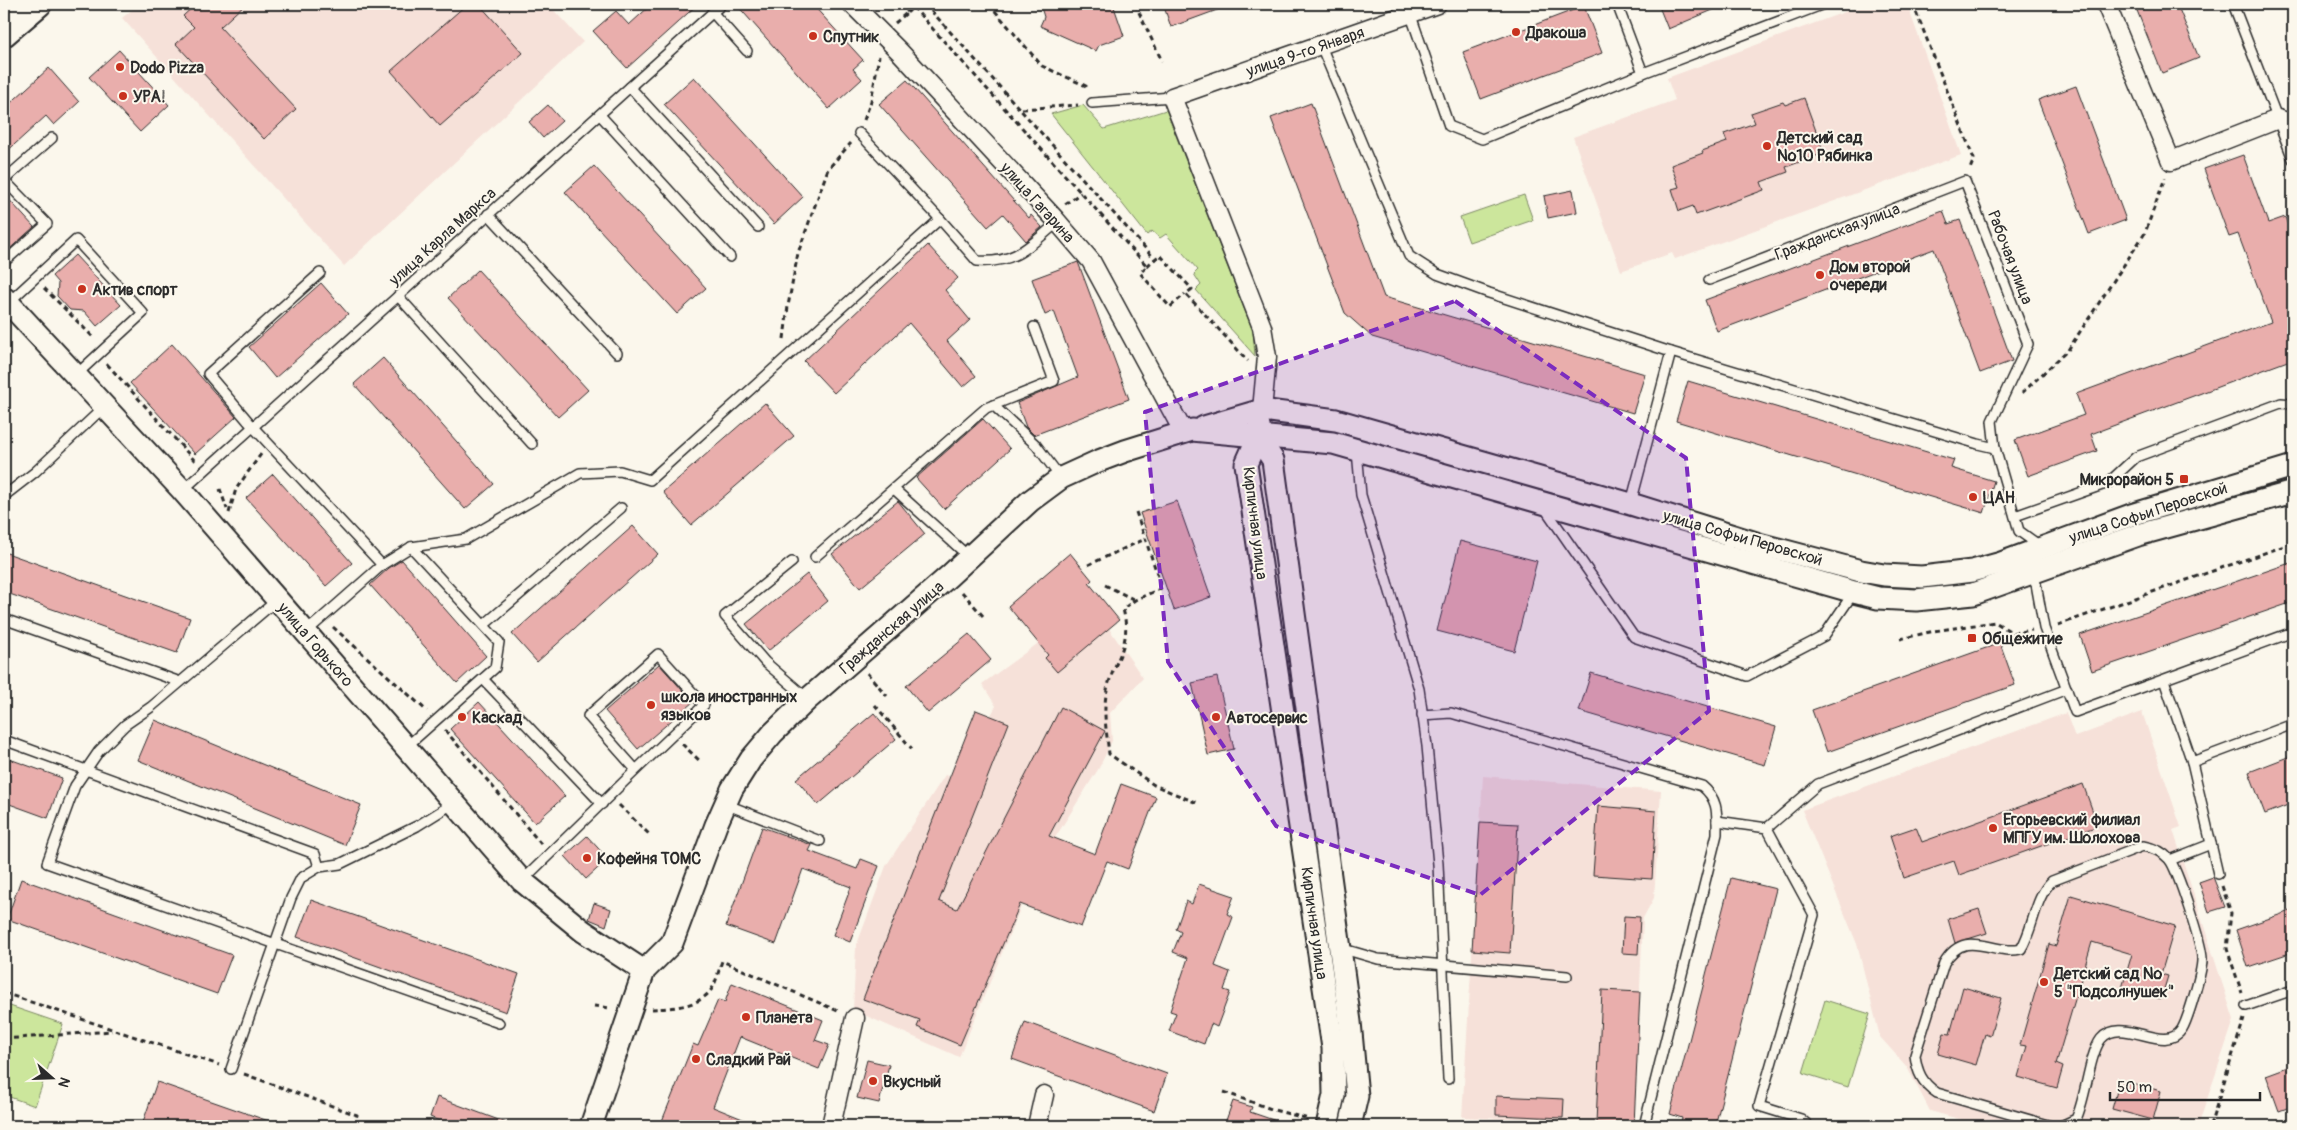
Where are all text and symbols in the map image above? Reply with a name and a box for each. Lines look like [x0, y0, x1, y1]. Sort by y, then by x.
street label: улица 9-го Января [1243, 22, 1367, 82]
place label: Дракоша [1525, 23, 1587, 43]
marker: Дракоша [1510, 26, 1522, 38]
place label: Спутник [823, 27, 879, 47]
marker: Спутник [807, 30, 819, 42]
place label: Dodo Pizza [130, 58, 205, 78]
marker: Dodo Pizza [114, 61, 126, 73]
place label: УРА! [133, 87, 166, 107]
marker: УРА! [117, 90, 129, 102]
place label: Детский сад №10 Рябинка [1776, 128, 1873, 166]
marker: Детский сад №10 Рябинка [1761, 140, 1773, 152]
street label: улица Гагарина [995, 158, 1079, 247]
street label: улица Карла Маркса [384, 183, 500, 291]
street label: Гражданская улица [1772, 199, 1903, 265]
street label: Рабочая улица [1983, 208, 2037, 307]
place label: Дом второй очереди [1829, 257, 1911, 295]
marker: Дом второй очереди [1814, 269, 1826, 281]
place label: Актив спорт [92, 280, 179, 300]
marker: Актив спорт [76, 283, 88, 295]
street label: Кирпичная улица [1238, 466, 1272, 581]
place label: Микрорайон 5 [2080, 470, 2174, 490]
marker: Микрорайон 5 [2178, 473, 2190, 485]
street label: улица Софьи Перовской [2066, 478, 2230, 548]
place label: ЦАН [1983, 488, 2015, 508]
marker: ЦАН [1967, 491, 1979, 503]
street label: улица Софьи Перовской [1660, 505, 1825, 570]
street label: Гражданская улица [835, 577, 948, 679]
street label: улица Горького [272, 598, 358, 691]
place label: Общежитие [1982, 629, 2064, 649]
marker: Общежитие [1966, 632, 1978, 644]
place label: школа иностранных языков [661, 687, 797, 725]
marker: школа иностранных языков [645, 699, 657, 711]
place label: Каскад [472, 708, 522, 728]
place label: Автосервис [1226, 708, 1308, 728]
marker: Каскад [456, 711, 468, 723]
marker: Автосервис [1210, 711, 1222, 723]
place label: Егорьевский филиал МПГУ им. Шолохова [2003, 810, 2141, 848]
marker: Егорьевский филиал МПГУ им. Шолохова [1987, 822, 1999, 834]
place label: Кофейня ТОМС [597, 849, 701, 869]
marker: Кофейня ТОМС [581, 852, 593, 864]
street label: Кирпичная улица [1296, 866, 1332, 981]
place label: Детский сад № 5 "Подсолнушек" [2053, 964, 2174, 1002]
marker: Детский сад № 5 "Подсолнушек" [2038, 976, 2050, 988]
place label: Планета [756, 1008, 813, 1028]
marker: Планета [740, 1011, 752, 1023]
place label: Сладкий Рай [706, 1050, 791, 1070]
north arrow [28, 1052, 78, 1102]
marker: Сладкий Рай [690, 1053, 702, 1065]
scale bar [2110, 1070, 2260, 1102]
place label: Вкусный [883, 1072, 942, 1092]
text: N [54, 1075, 73, 1090]
marker: Вкусный [867, 1075, 879, 1087]
text: 50 m [2117, 1078, 2152, 1097]

